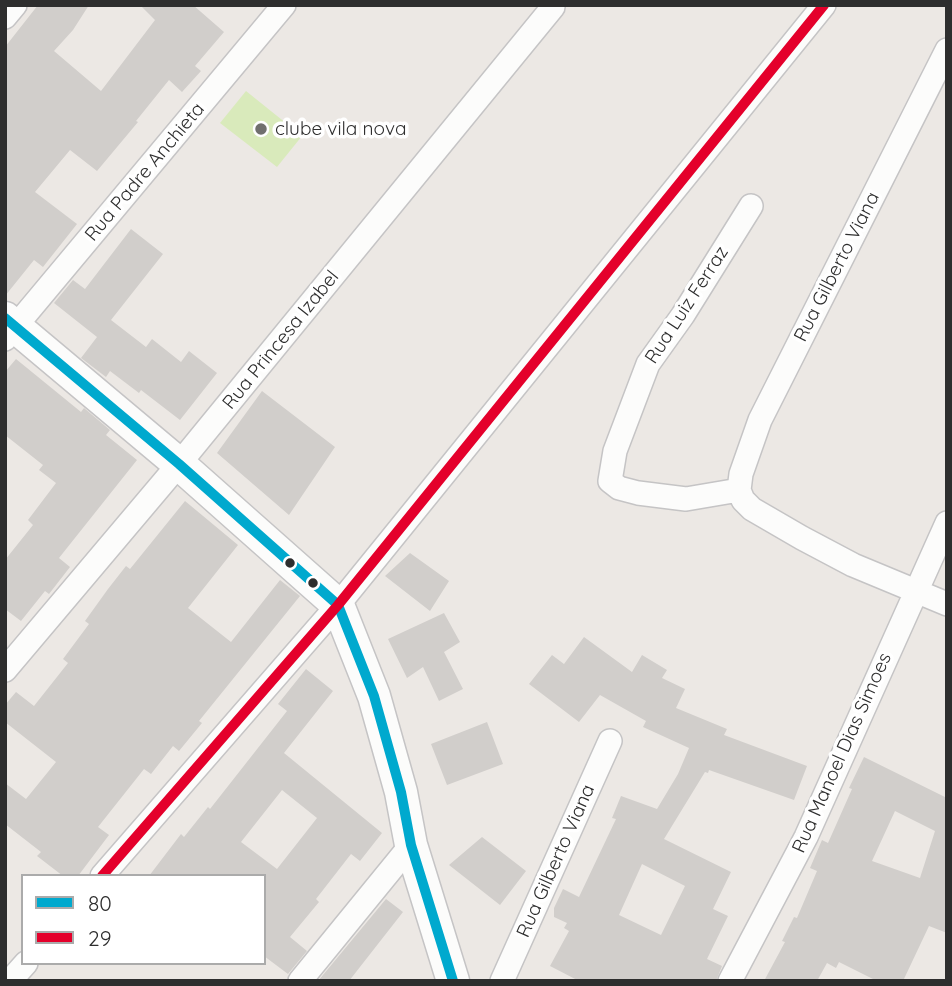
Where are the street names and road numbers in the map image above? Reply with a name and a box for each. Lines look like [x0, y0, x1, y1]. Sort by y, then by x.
street label: Rua Padre Anchieta [80, 98, 210, 246]
street label: Rua Gilberto Viana [789, 188, 885, 346]
street label: Rua Luiz Ferraz [641, 242, 733, 368]
street label: Rua Princesa Izabel [218, 266, 344, 414]
street label: Rua Manoel Dias Simoes [788, 649, 896, 857]
street label: Rua Gilberto Viana [512, 781, 600, 941]

